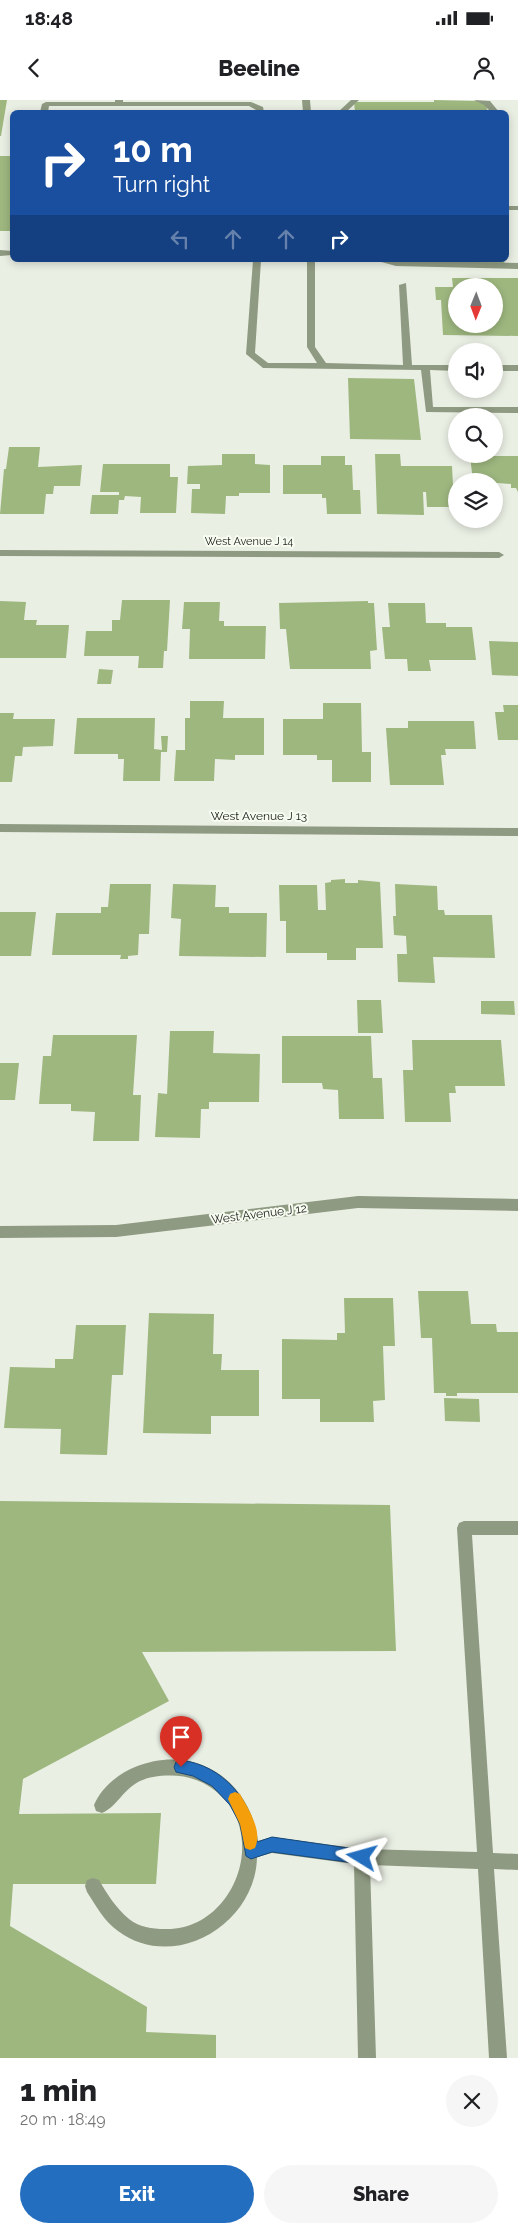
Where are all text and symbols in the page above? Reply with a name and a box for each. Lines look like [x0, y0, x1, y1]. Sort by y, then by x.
text: 18:48 [25, 7, 73, 29]
icon: back [20, 54, 48, 82]
icon: person [470, 54, 498, 82]
text: Beeline [218, 55, 300, 81]
text: 10 m [113, 129, 193, 170]
icon: right [30, 130, 95, 195]
text: Turn right [113, 171, 210, 197]
icon: left [166, 225, 194, 253]
icon: ahead [219, 225, 247, 253]
icon: ahead [272, 225, 300, 253]
icon: right [325, 225, 353, 253]
north arrow [448, 278, 502, 332]
map controls [448, 278, 503, 528]
button: sound [448, 343, 503, 398]
button: search [448, 408, 503, 463]
button: layers [448, 473, 503, 528]
street label: West Avenue J 14 [205, 535, 293, 548]
street label: West Avenue J 13 [211, 809, 307, 823]
street label: West Avenue J 12 [210, 1201, 308, 1227]
pin [160, 1716, 202, 1767]
icon: arrive [167, 1723, 195, 1751]
position arrow [335, 1830, 387, 1882]
text: 1 min [20, 2073, 97, 2108]
button: close [446, 2075, 498, 2127]
text: 20 m · 18:49 [20, 2110, 106, 2129]
button: Exit [20, 2165, 254, 2223]
button: Share [264, 2165, 498, 2223]

